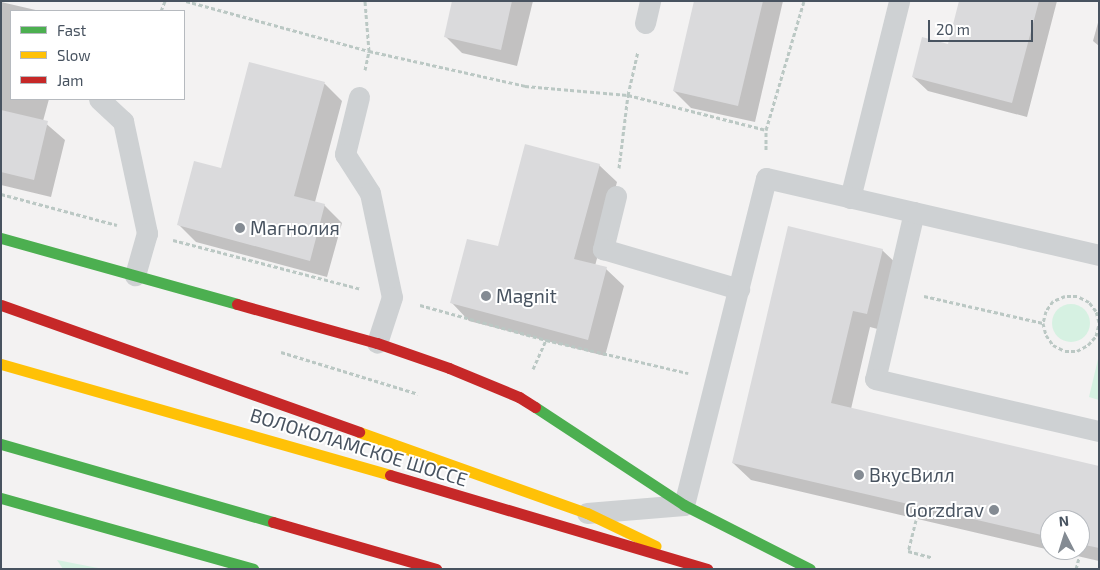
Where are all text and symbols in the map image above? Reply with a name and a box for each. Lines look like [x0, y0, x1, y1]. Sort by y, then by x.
legend [10, 10, 185, 100]
scale bar [930, 10, 1035, 42]
text: 20 m [936, 20, 970, 38]
text: Fast [57, 21, 86, 39]
text: Slow [57, 46, 91, 64]
text: Jam [57, 71, 83, 89]
place label: Магнолия [250, 217, 340, 239]
marker: Магнолия [234, 222, 246, 234]
place label: Magnit [496, 285, 557, 307]
marker: Magnit [480, 290, 492, 302]
street label: ВОЛОКОЛАМСКОЕ ШОССЕ [248, 403, 470, 491]
place label: ВкусВилл [869, 464, 955, 486]
marker: ВкусВилл [853, 469, 865, 481]
place label: Gorzdrav [905, 499, 984, 521]
marker: Gorzdrav [988, 504, 1000, 516]
north arrow [1040, 510, 1090, 560]
text: N [1058, 512, 1070, 529]

